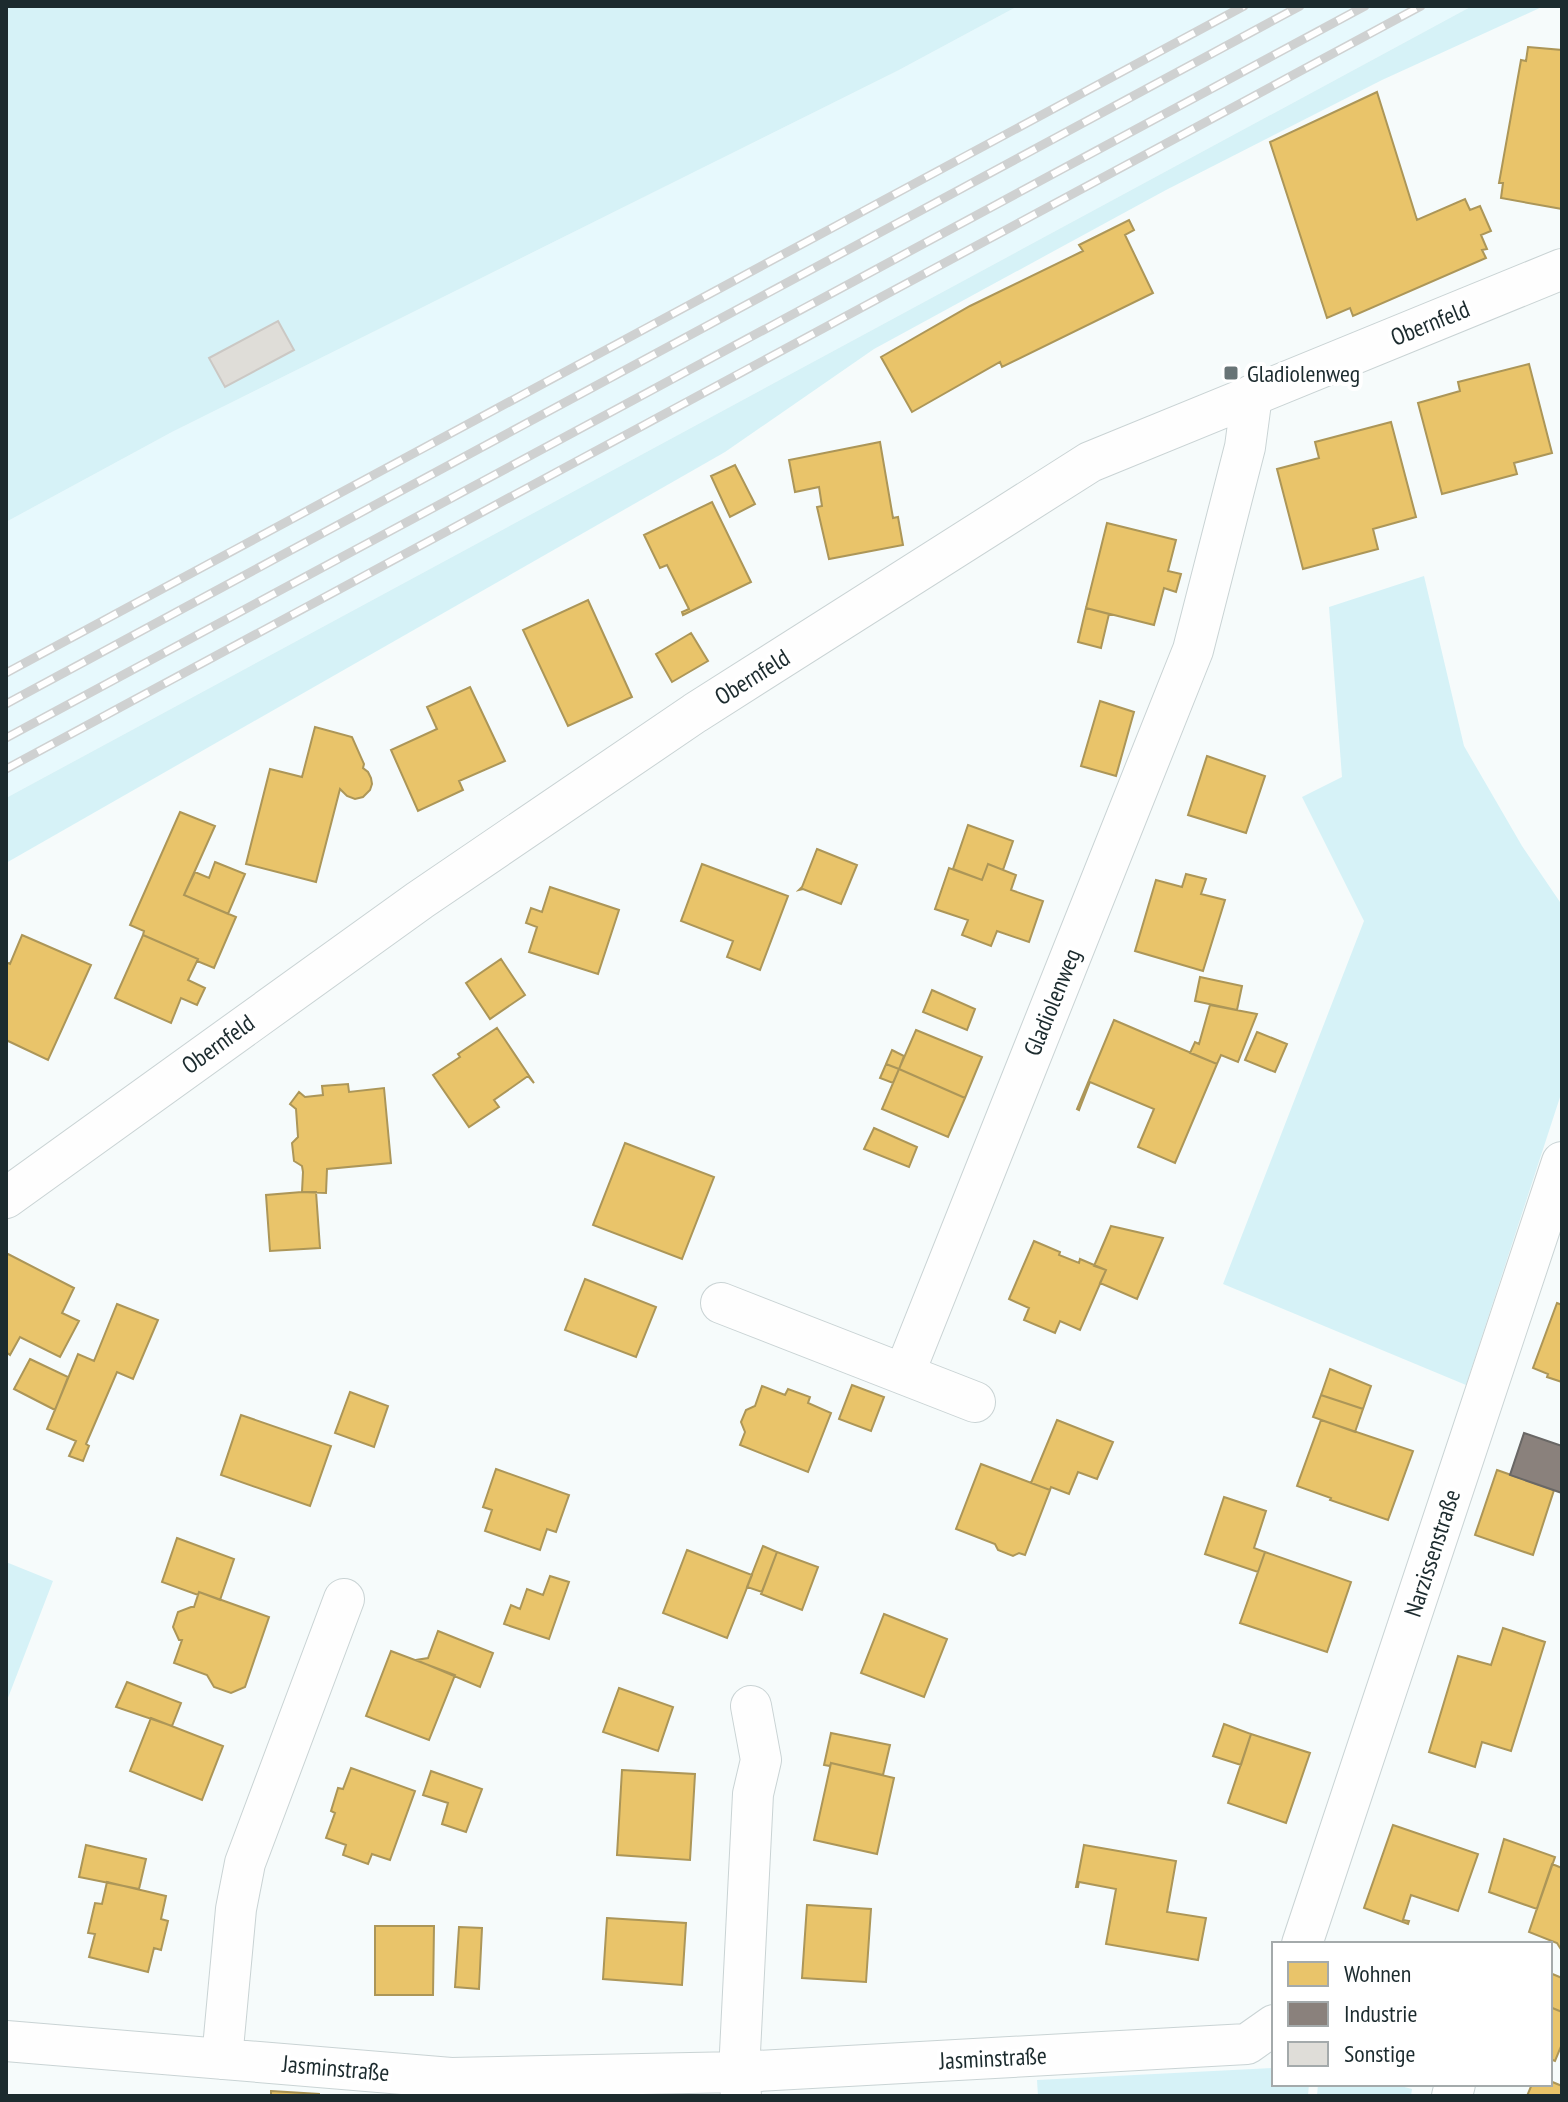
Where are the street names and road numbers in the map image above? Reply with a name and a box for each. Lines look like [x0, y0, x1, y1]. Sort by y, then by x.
street label: Obernfeld [1386, 293, 1474, 353]
street label: Obernfeld [709, 642, 795, 712]
street label: Gladiolenweg [1016, 944, 1088, 1060]
street label: Obernfeld [176, 1007, 260, 1081]
street label: Narzissenstraße [1397, 1485, 1467, 1621]
street label: Jasminstraße [938, 2040, 1047, 2076]
street label: Jasminstraße [280, 2048, 391, 2088]

